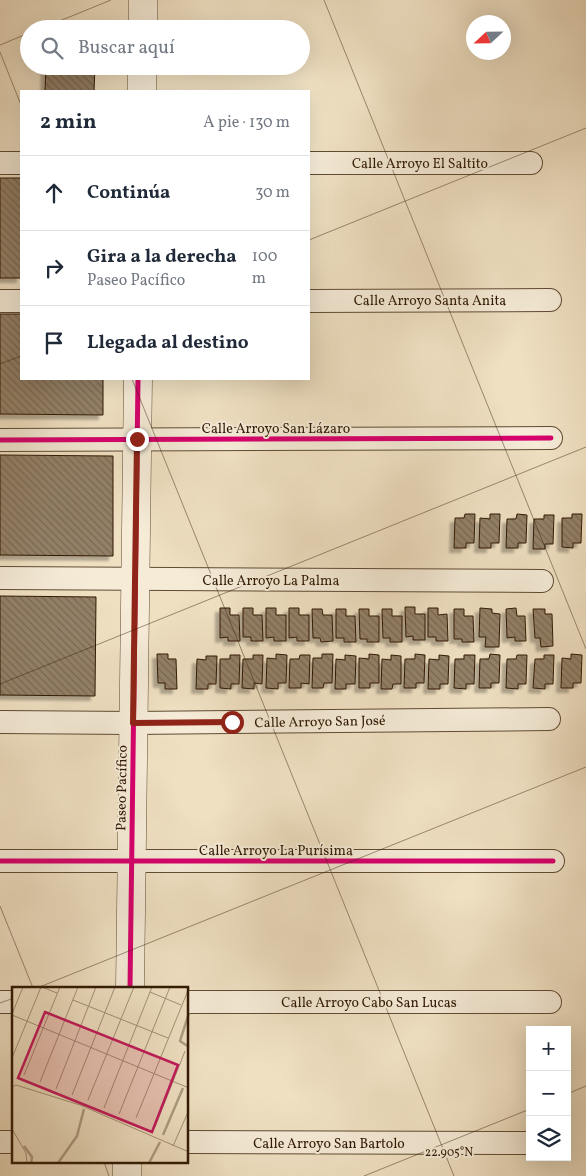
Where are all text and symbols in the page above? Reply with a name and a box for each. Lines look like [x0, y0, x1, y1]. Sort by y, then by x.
north arrow [466, 15, 511, 60]
search box [20, 20, 310, 75]
icon: search [38, 34, 66, 62]
text: Buscar aquí [78, 35, 175, 61]
text: 2 min [40, 108, 97, 137]
text: A pie · 130 m [203, 112, 290, 134]
street label: Calle Arroyo El Saltito [352, 155, 488, 174]
icon: ahead [40, 179, 68, 207]
text: Continúa [87, 180, 170, 206]
text: 30 m [255, 182, 290, 204]
text: Gira a la derecha [87, 244, 237, 270]
text: 100 m [252, 246, 277, 290]
icon: right [40, 254, 68, 282]
text: Paseo Pacífico [87, 270, 185, 292]
street label: Calle Arroyo Santa Anita [354, 292, 506, 311]
icon: arrive [40, 329, 68, 357]
text: Llegada al destino [87, 330, 249, 356]
street label: Calle Arroyo San Lázaro [202, 420, 350, 439]
route end [126, 428, 149, 451]
street label: Calle Arroyo La Palma [203, 572, 339, 591]
route start [221, 711, 244, 734]
street label: Calle Arroyo San José [254, 712, 386, 733]
street label: Paseo Pacífico [112, 745, 133, 831]
street label: Calle Arroyo La Purísima [199, 842, 353, 861]
inset map [12, 987, 189, 1164]
street label: Calle Arroyo Cabo San Lucas [281, 994, 457, 1013]
map controls [526, 1026, 571, 1161]
button: + [526, 1026, 571, 1071]
button: − [526, 1071, 571, 1116]
button: layers [526, 1116, 571, 1161]
street label: Calle Arroyo San Bartolo [253, 1135, 405, 1154]
text: 22.905°N [425, 1145, 473, 1161]

